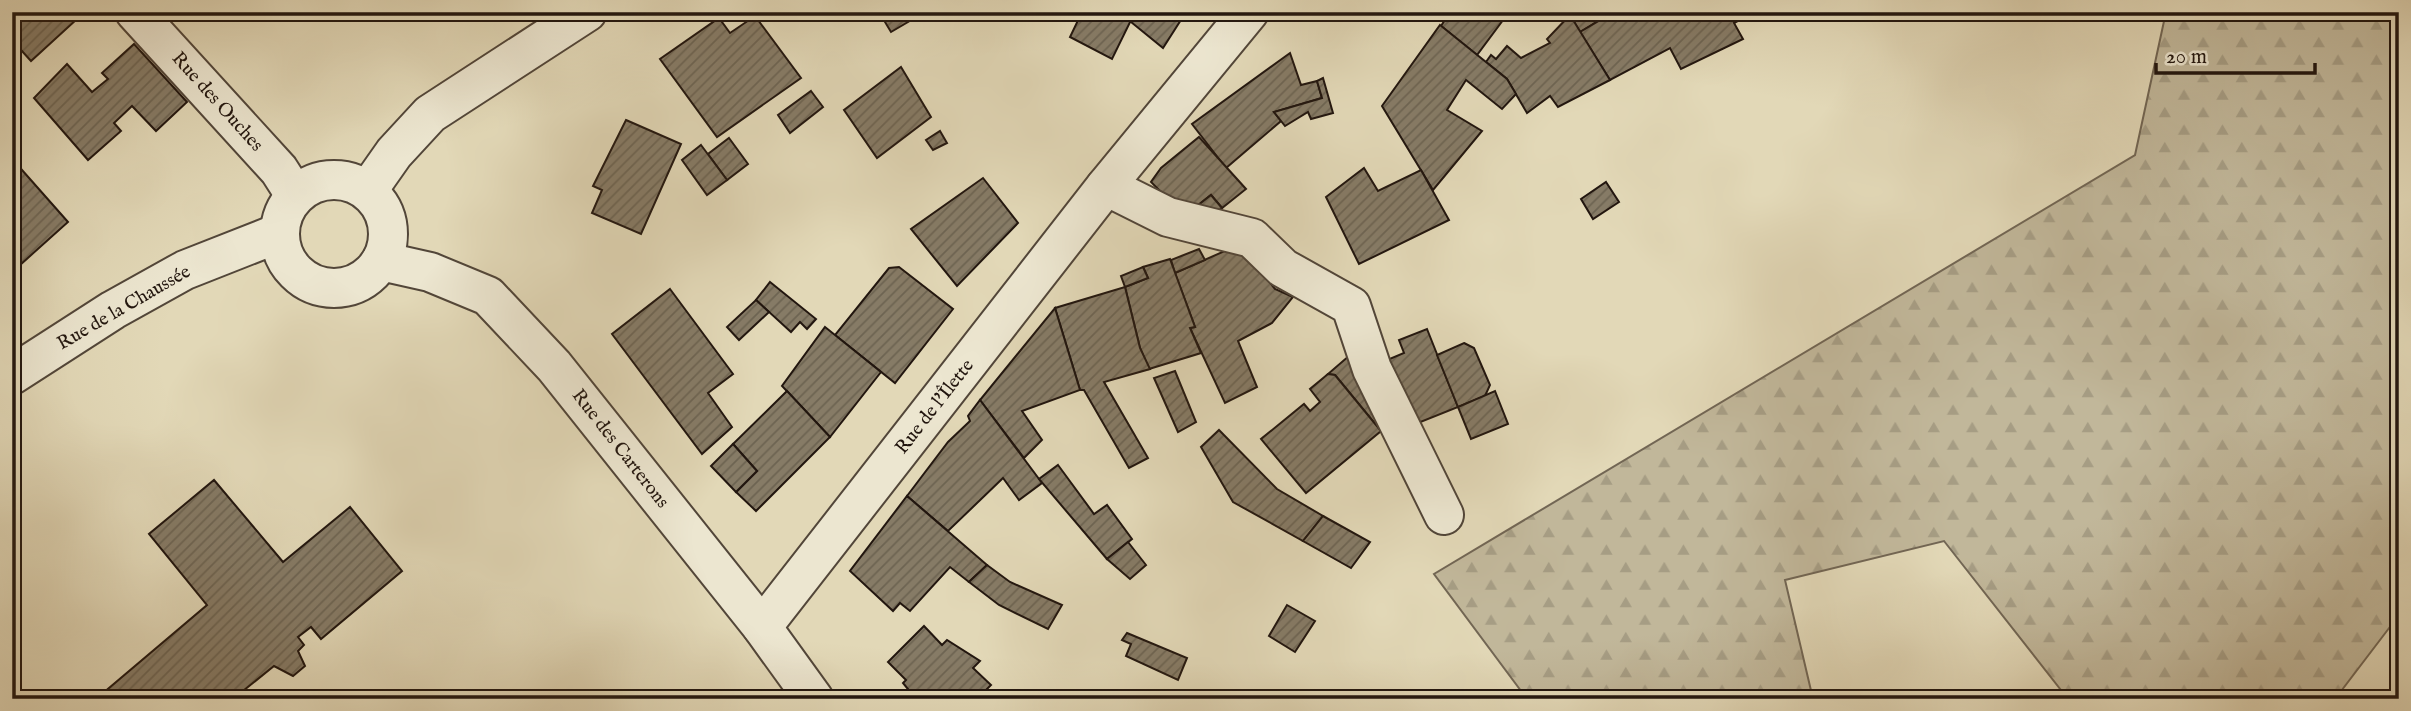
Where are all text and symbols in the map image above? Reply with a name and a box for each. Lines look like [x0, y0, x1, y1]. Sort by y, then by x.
scale bar [2156, 32, 2315, 76]
text: 20 m [2166, 44, 2207, 71]
street label: Rue des Ouches [166, 47, 268, 157]
street label: Rue de la Chaussée [53, 260, 195, 356]
street label: Rue de l'Îlette [890, 354, 980, 459]
street label: Rue des Carterons [566, 385, 674, 513]

